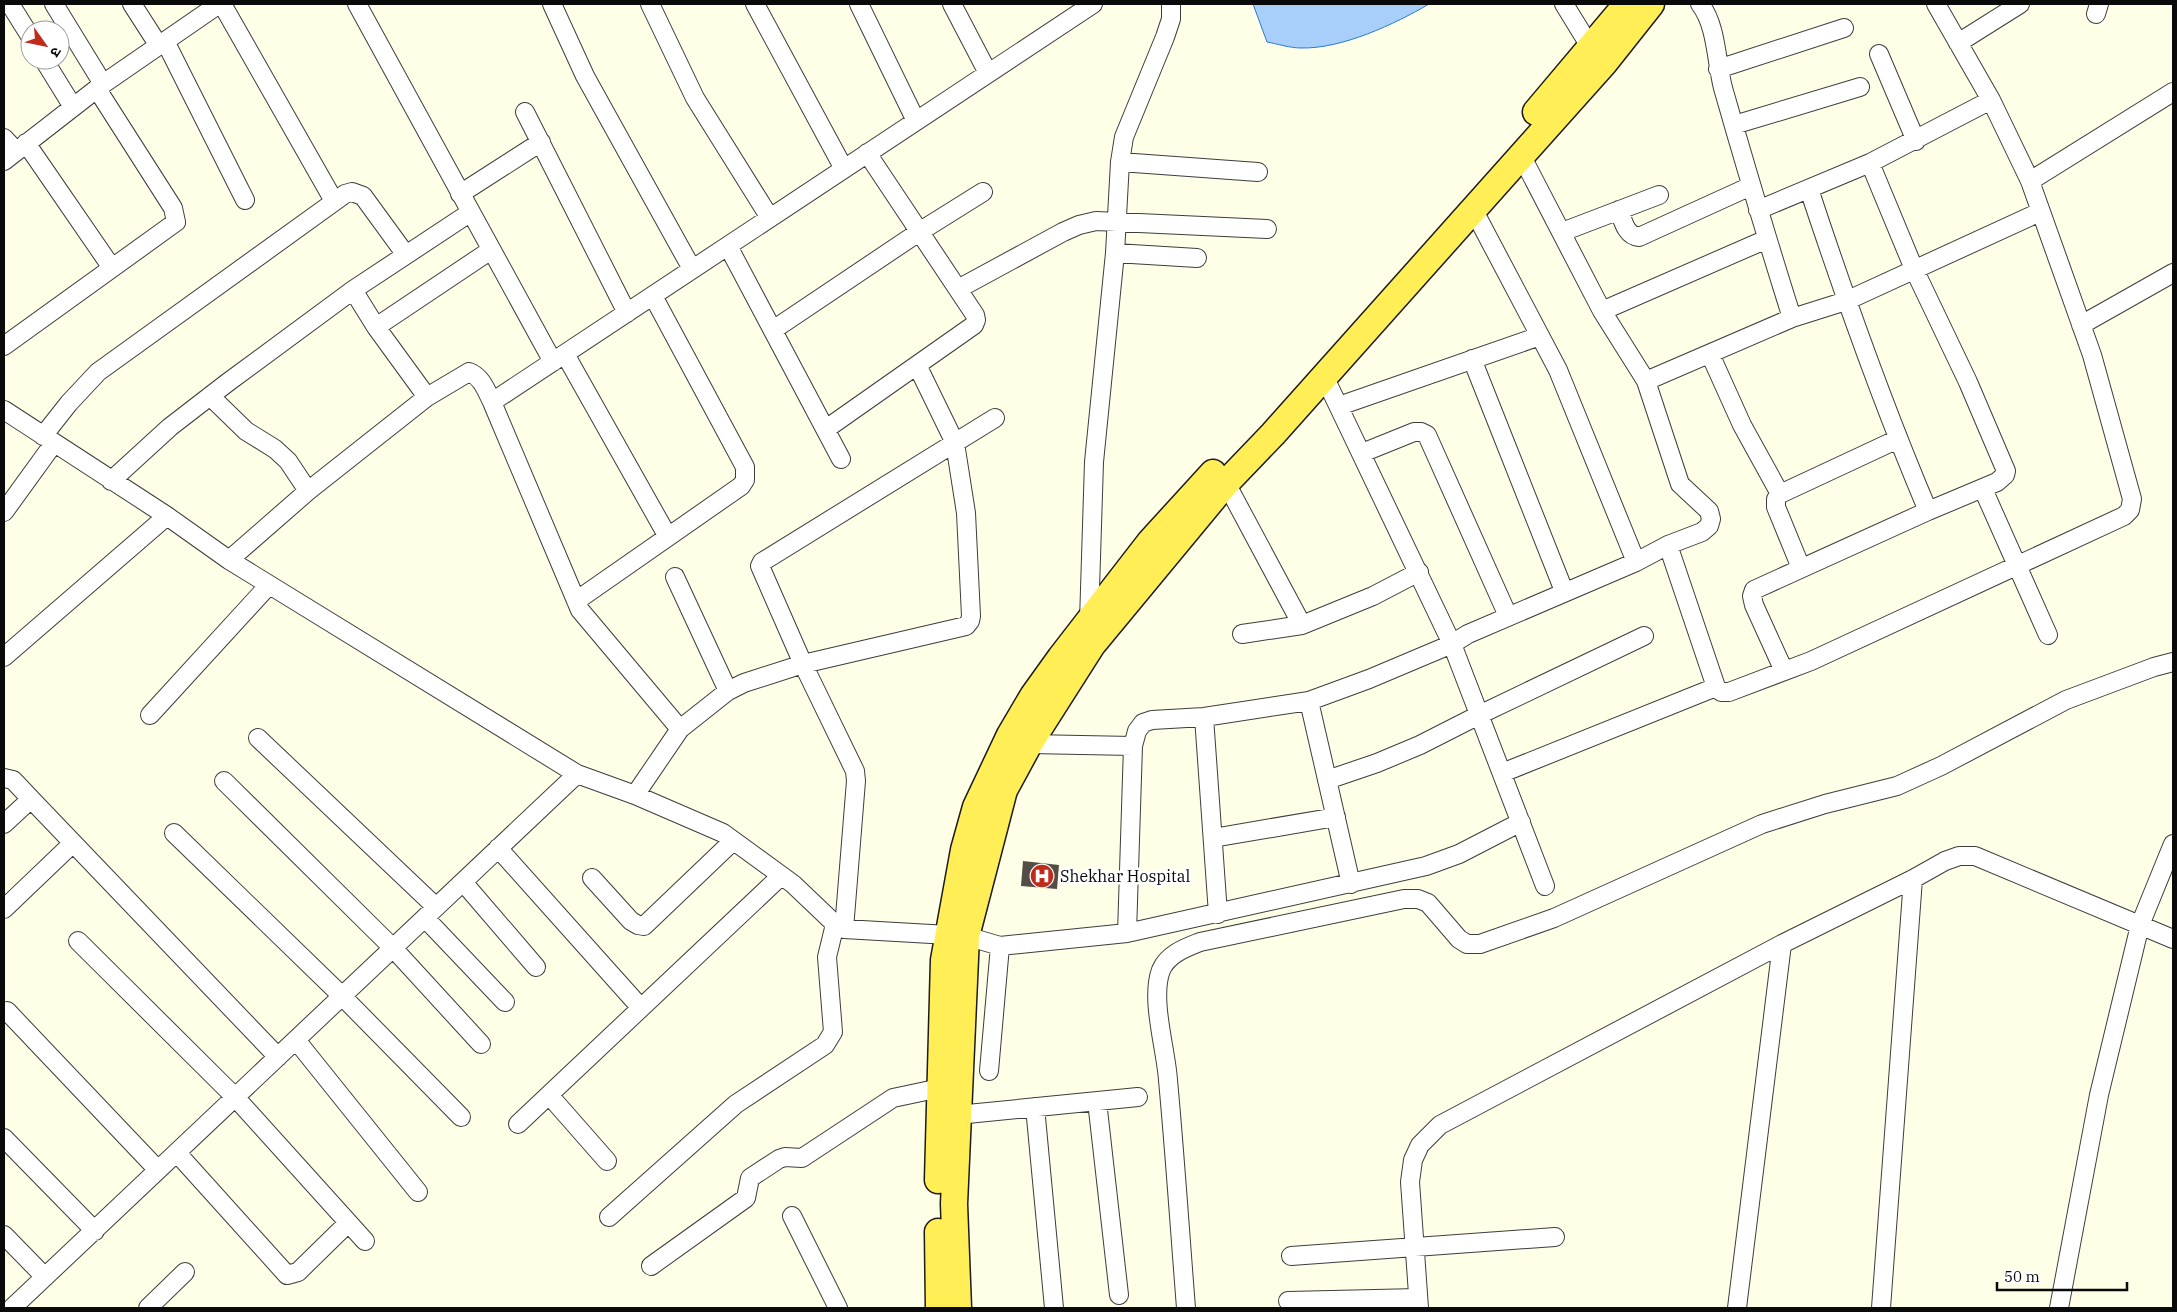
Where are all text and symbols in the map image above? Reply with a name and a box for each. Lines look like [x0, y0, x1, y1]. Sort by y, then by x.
north arrow [20, 20, 70, 70]
text: उ [46, 44, 66, 61]
hospital icon: Shekhar Hospital [1029, 863, 1055, 889]
place label: Shekhar Hospital [1060, 866, 1190, 886]
scale bar [1997, 1260, 2127, 1292]
text: 50 m [2004, 1267, 2040, 1286]

